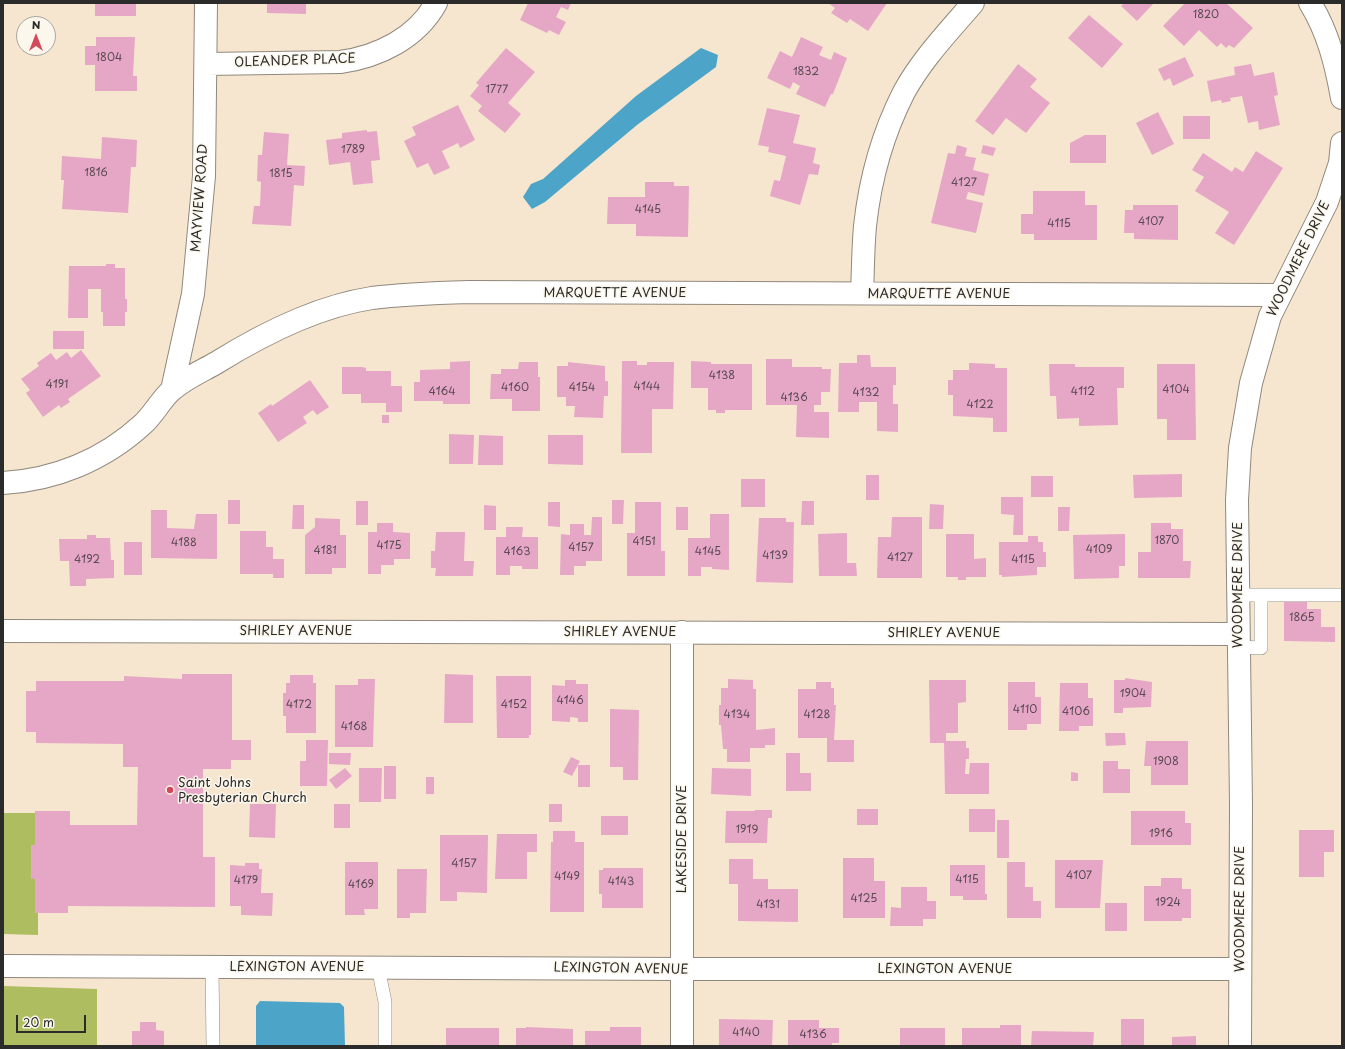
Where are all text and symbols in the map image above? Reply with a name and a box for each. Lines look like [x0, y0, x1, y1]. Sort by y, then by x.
house number: 1820 [1193, 8, 1219, 22]
north arrow [16, 16, 56, 56]
text: N [32, 16, 40, 33]
house number: 1804 [96, 51, 122, 65]
street label: OLEANDER PLACE [234, 51, 356, 71]
house number: 1832 [793, 65, 819, 79]
house number: 1777 [486, 83, 508, 97]
street label: MAYVIEW ROAD [188, 143, 212, 253]
house number: 1789 [341, 143, 365, 157]
house number: 1816 [84, 166, 108, 180]
house number: 1815 [269, 167, 293, 181]
house number: 4127 [951, 176, 977, 190]
street label: WOODMERE DRIVE [1264, 199, 1334, 319]
house number: 4145 [635, 203, 661, 217]
house number: 4107 [1138, 215, 1164, 229]
house number: 4115 [1047, 217, 1071, 231]
street label: MARQUETTE AVENUE [544, 285, 686, 301]
street label: MARQUETTE AVENUE [868, 286, 1010, 302]
house number: 4138 [709, 369, 735, 383]
house number: 4191 [46, 378, 68, 392]
house number: 4144 [634, 380, 660, 394]
house number: 4160 [501, 381, 529, 395]
house number: 4154 [569, 381, 595, 395]
house number: 4104 [1162, 383, 1190, 397]
house number: 4164 [428, 385, 456, 399]
house number: 4112 [1071, 385, 1095, 399]
house number: 4132 [852, 386, 880, 400]
house number: 4136 [780, 391, 808, 405]
house number: 4122 [966, 398, 994, 412]
street label: WOODMERE DRIVE [1230, 522, 1246, 648]
house number: 1870 [1155, 534, 1179, 548]
house number: 4151 [632, 535, 656, 549]
house number: 4188 [171, 536, 197, 550]
house number: 4175 [376, 539, 402, 553]
house number: 4157 [568, 541, 594, 555]
house number: 4109 [1086, 543, 1112, 557]
house number: 4181 [313, 544, 337, 558]
house number: 4163 [503, 545, 531, 559]
house number: 4145 [695, 545, 721, 559]
house number: 4139 [762, 549, 788, 563]
house number: 4127 [887, 551, 913, 565]
house number: 4192 [74, 553, 100, 567]
house number: 4115 [1011, 553, 1035, 567]
house number: 1865 [1289, 611, 1315, 625]
street label: SHIRLEY AVENUE [240, 623, 352, 639]
street label: SHIRLEY AVENUE [564, 624, 676, 640]
street label: SHIRLEY AVENUE [888, 625, 1000, 641]
house number: 1904 [1120, 687, 1146, 701]
house number: 4146 [556, 694, 584, 708]
house number: 4172 [286, 698, 312, 712]
house number: 4152 [501, 698, 527, 712]
house number: 4110 [1013, 703, 1037, 717]
house number: 4106 [1062, 705, 1090, 719]
house number: 4134 [724, 708, 750, 722]
house number: 4128 [804, 708, 830, 722]
house number: 4168 [341, 720, 367, 734]
house number: 1908 [1153, 755, 1179, 769]
place label: Saint Johns Presbyterian Church [178, 775, 307, 806]
marker: Saint Johns Presbyterian Church [165, 785, 175, 795]
street label: LAKESIDE DRIVE [674, 785, 690, 893]
house number: 1919 [736, 823, 758, 837]
house number: 1916 [1149, 827, 1173, 841]
street label: WOODMERE DRIVE [1232, 846, 1248, 972]
house number: 4157 [451, 857, 477, 871]
house number: 4107 [1066, 869, 1092, 883]
house number: 4149 [554, 870, 580, 884]
house number: 4115 [955, 873, 979, 887]
house number: 4179 [234, 874, 258, 888]
house number: 4143 [608, 875, 634, 889]
house number: 4169 [348, 878, 374, 892]
house number: 4125 [851, 892, 877, 906]
house number: 1924 [1155, 896, 1181, 910]
house number: 4131 [756, 898, 780, 912]
street label: LEXINGTON AVENUE [230, 959, 364, 975]
street label: LEXINGTON AVENUE [553, 960, 689, 978]
street label: LEXINGTON AVENUE [878, 961, 1012, 977]
scale bar [18, 1007, 88, 1033]
text: 20 m [23, 1013, 54, 1031]
house number: 4140 [732, 1026, 760, 1040]
house number: 4136 [799, 1028, 827, 1042]

